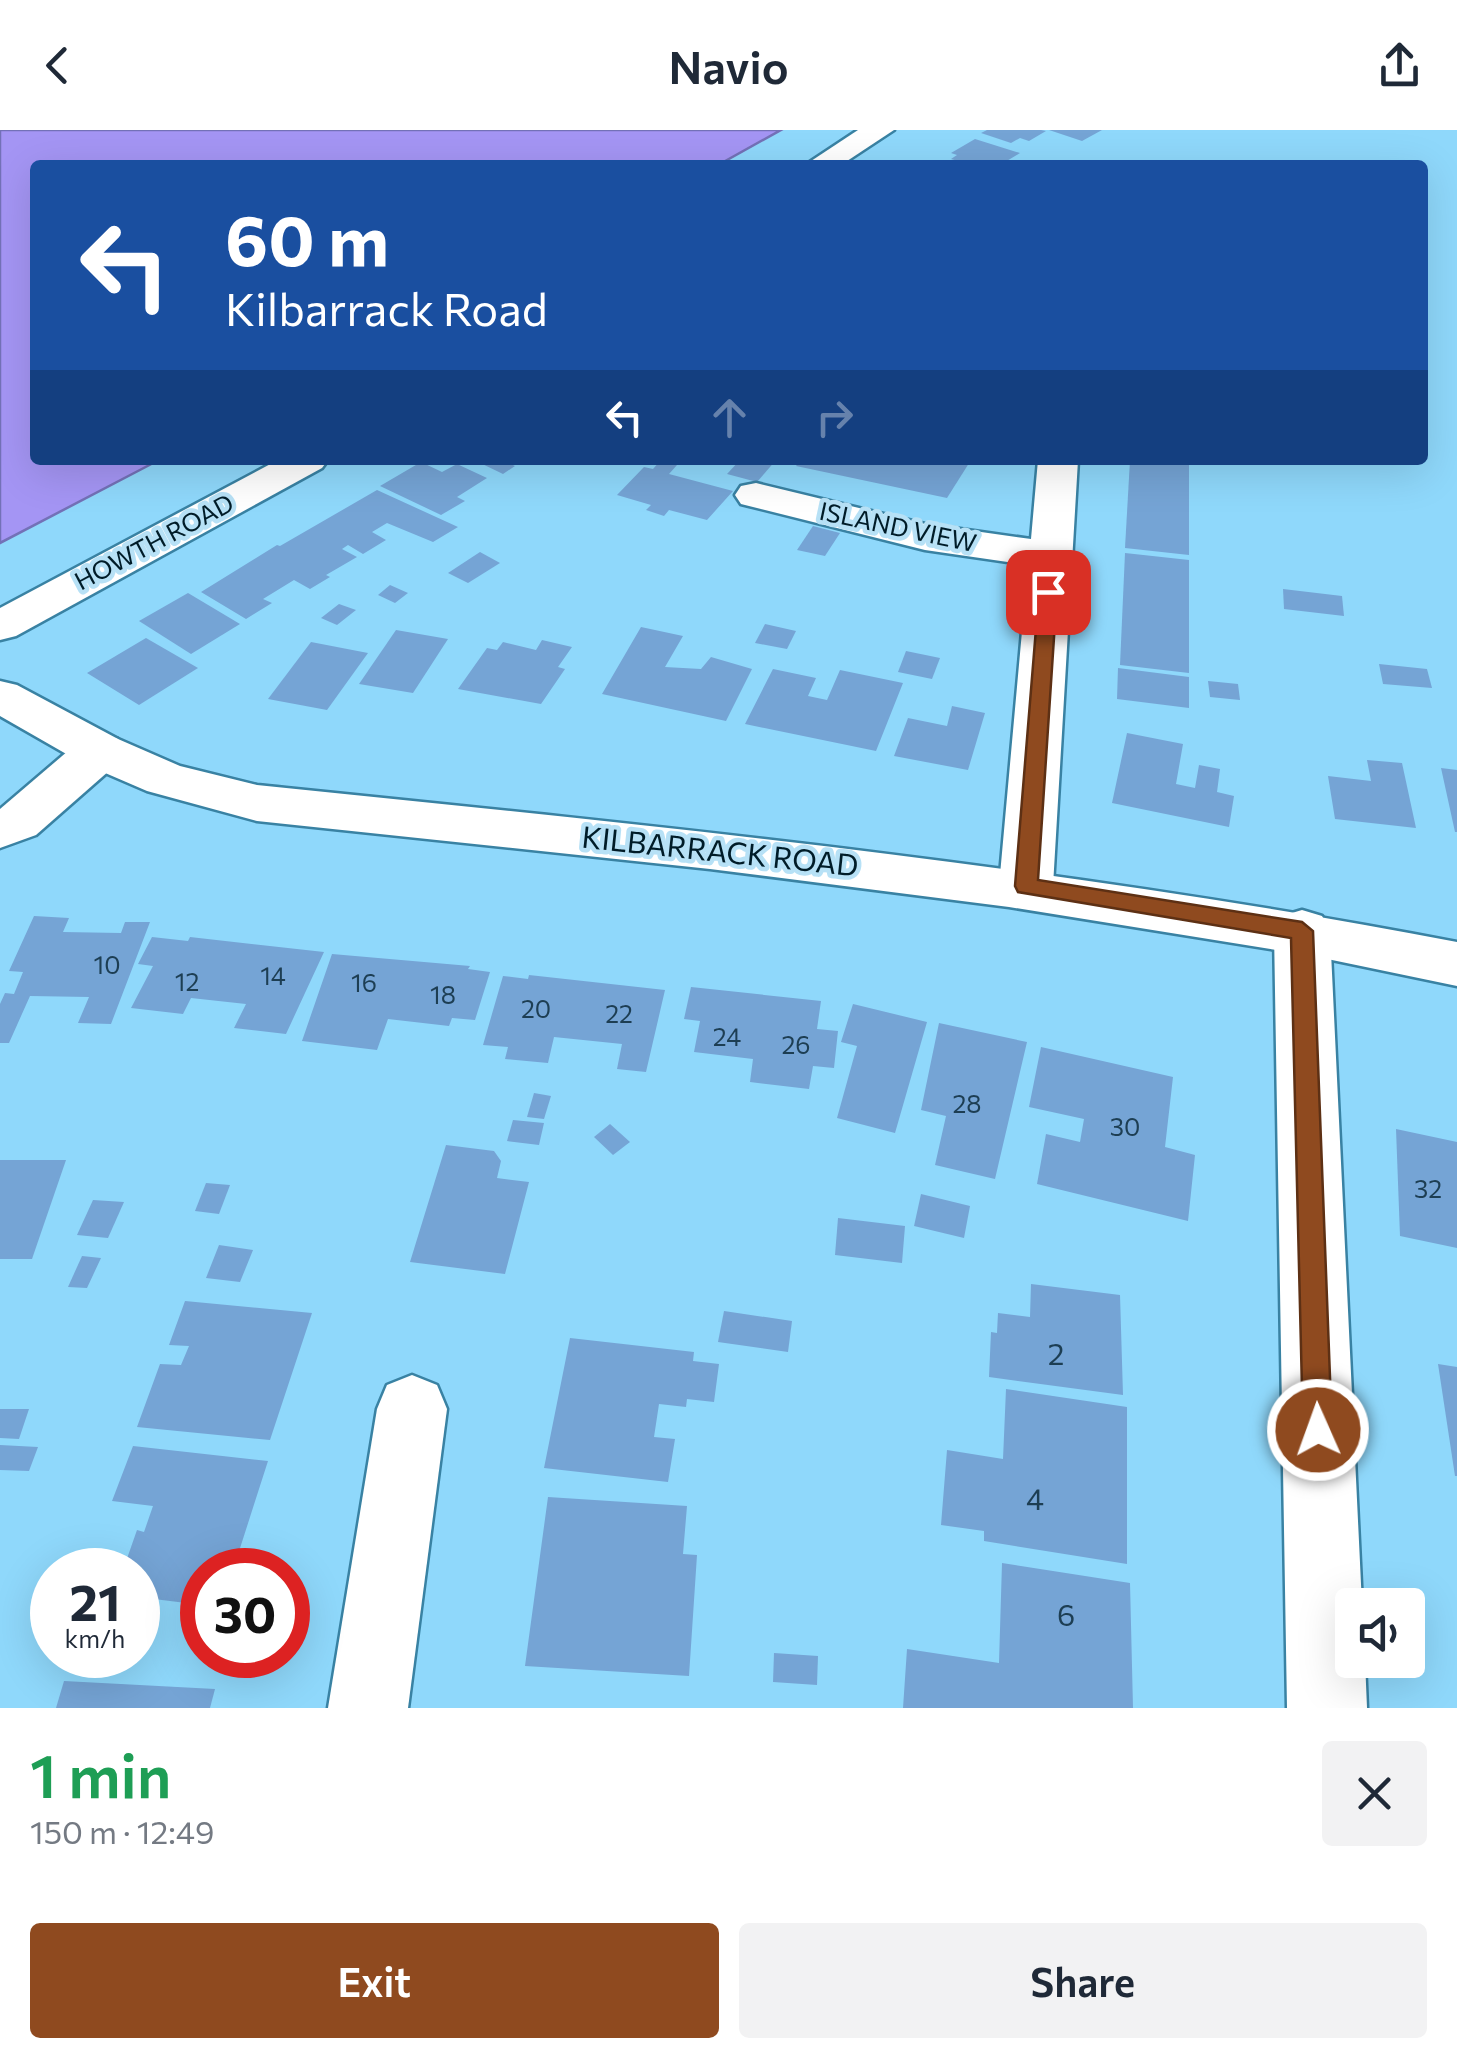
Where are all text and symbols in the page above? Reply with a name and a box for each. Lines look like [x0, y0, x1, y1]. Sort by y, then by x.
icon: back [30, 38, 85, 93]
text: Navio [668, 38, 789, 93]
icon: share [1372, 38, 1427, 93]
text: 60 m [225, 195, 389, 280]
icon: left [60, 200, 190, 330]
text: Kilbarrack Road [225, 280, 548, 335]
icon: left [597, 390, 652, 445]
icon: ahead [702, 390, 757, 445]
icon: right [807, 390, 862, 445]
street label: HOWTH ROAD [69, 487, 238, 596]
street label: ISLAND VIEW [817, 495, 979, 557]
pin [1006, 550, 1091, 635]
icon: arrive [1021, 565, 1076, 620]
street label: KILBARRACK ROAD [580, 817, 861, 882]
house number: 10 [93, 949, 121, 979]
house number: 14 [260, 960, 286, 990]
house number: 12 [175, 966, 199, 996]
house number: 16 [351, 967, 377, 997]
house number: 18 [430, 979, 456, 1009]
house number: 20 [521, 993, 551, 1023]
house number: 22 [605, 998, 633, 1028]
house number: 24 [713, 1021, 741, 1051]
house number: 26 [782, 1029, 810, 1059]
house number: 28 [953, 1088, 981, 1118]
house number: 30 [1110, 1111, 1140, 1141]
house number: 32 [1414, 1173, 1442, 1203]
house number: 2 [1048, 1334, 1064, 1371]
position arrow [1266, 1378, 1370, 1482]
house number: 4 [1026, 1479, 1044, 1516]
speed limit sign: 30 [180, 1548, 310, 1678]
text: 21 [69, 1570, 121, 1631]
map controls [1335, 1588, 1425, 1678]
button: sound [1335, 1588, 1425, 1678]
house number: 6 [1057, 1595, 1075, 1632]
text: km/h [65, 1623, 125, 1653]
text: 1 min [30, 1737, 171, 1810]
button: close [1322, 1741, 1427, 1846]
text: 150 m · 12:49 [30, 1811, 214, 1851]
button: Exit [30, 1923, 719, 2038]
button: Share [739, 1923, 1427, 2038]

